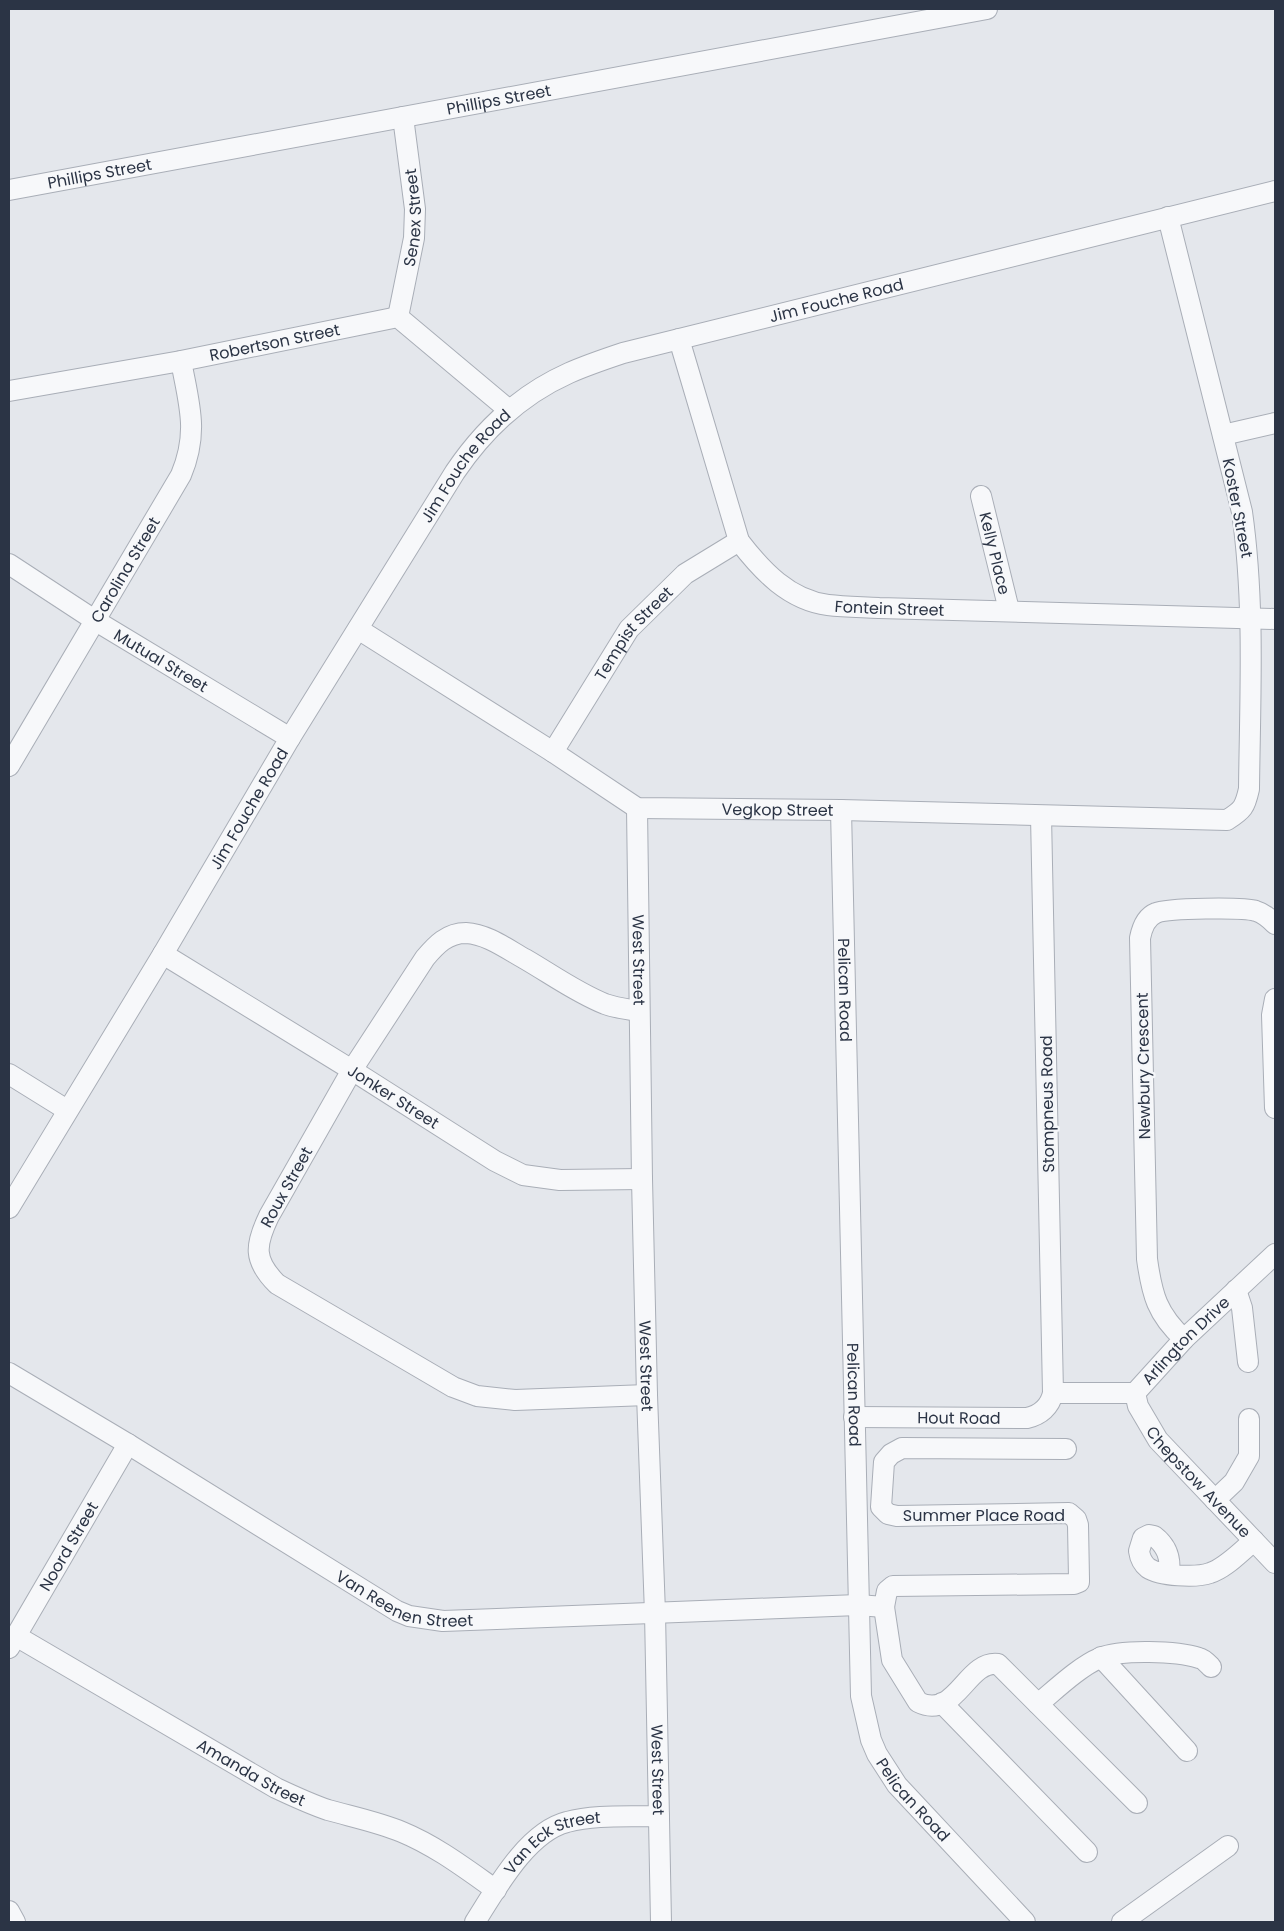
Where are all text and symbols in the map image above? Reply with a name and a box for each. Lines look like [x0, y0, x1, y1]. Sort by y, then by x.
street label: Phillips Street [445, 79, 553, 121]
street label: Phillips Street [46, 153, 154, 195]
street label: Senex Street [398, 167, 427, 269]
street label: Jim Fouche Road [767, 273, 906, 328]
street label: Robertson Street [207, 318, 342, 367]
street label: Jim Fouche Road [415, 404, 516, 527]
street label: Koster Street [1217, 456, 1258, 560]
street label: Kelly Place [973, 510, 1016, 597]
street label: Carolina Street [85, 513, 166, 627]
street label: Tempist Street [589, 581, 678, 685]
street label: Fontein Street [834, 595, 945, 622]
street label: Mutual Street [109, 623, 212, 698]
street label: Jim Fouche Road [204, 743, 294, 874]
street label: Vegkop Street [721, 798, 834, 822]
street label: West Street [626, 914, 651, 1006]
street label: Pelican Road [832, 938, 857, 1042]
street label: Newbury Crescent [1131, 992, 1156, 1140]
street label: Stompneus Road [1035, 1035, 1060, 1173]
street label: Jonker Street [343, 1059, 444, 1135]
street label: Roux Street [255, 1143, 318, 1232]
street label: Arlington Drive [1137, 1291, 1235, 1390]
street label: West Street [633, 1320, 659, 1412]
street label: Pelican Road [841, 1343, 866, 1447]
street label: Hout Road [917, 1406, 1001, 1430]
street label: Chepstow Avenue [1140, 1422, 1256, 1543]
street label: Noord Street [34, 1497, 104, 1595]
street label: Summer Place Road [903, 1504, 1065, 1527]
street label: Van Reenen Street [331, 1565, 474, 1633]
street label: West Street [645, 1724, 670, 1816]
street label: Amanda Street [192, 1733, 309, 1812]
street label: Pelican Road [870, 1754, 955, 1847]
street label: Van Eck Street [498, 1806, 601, 1879]

